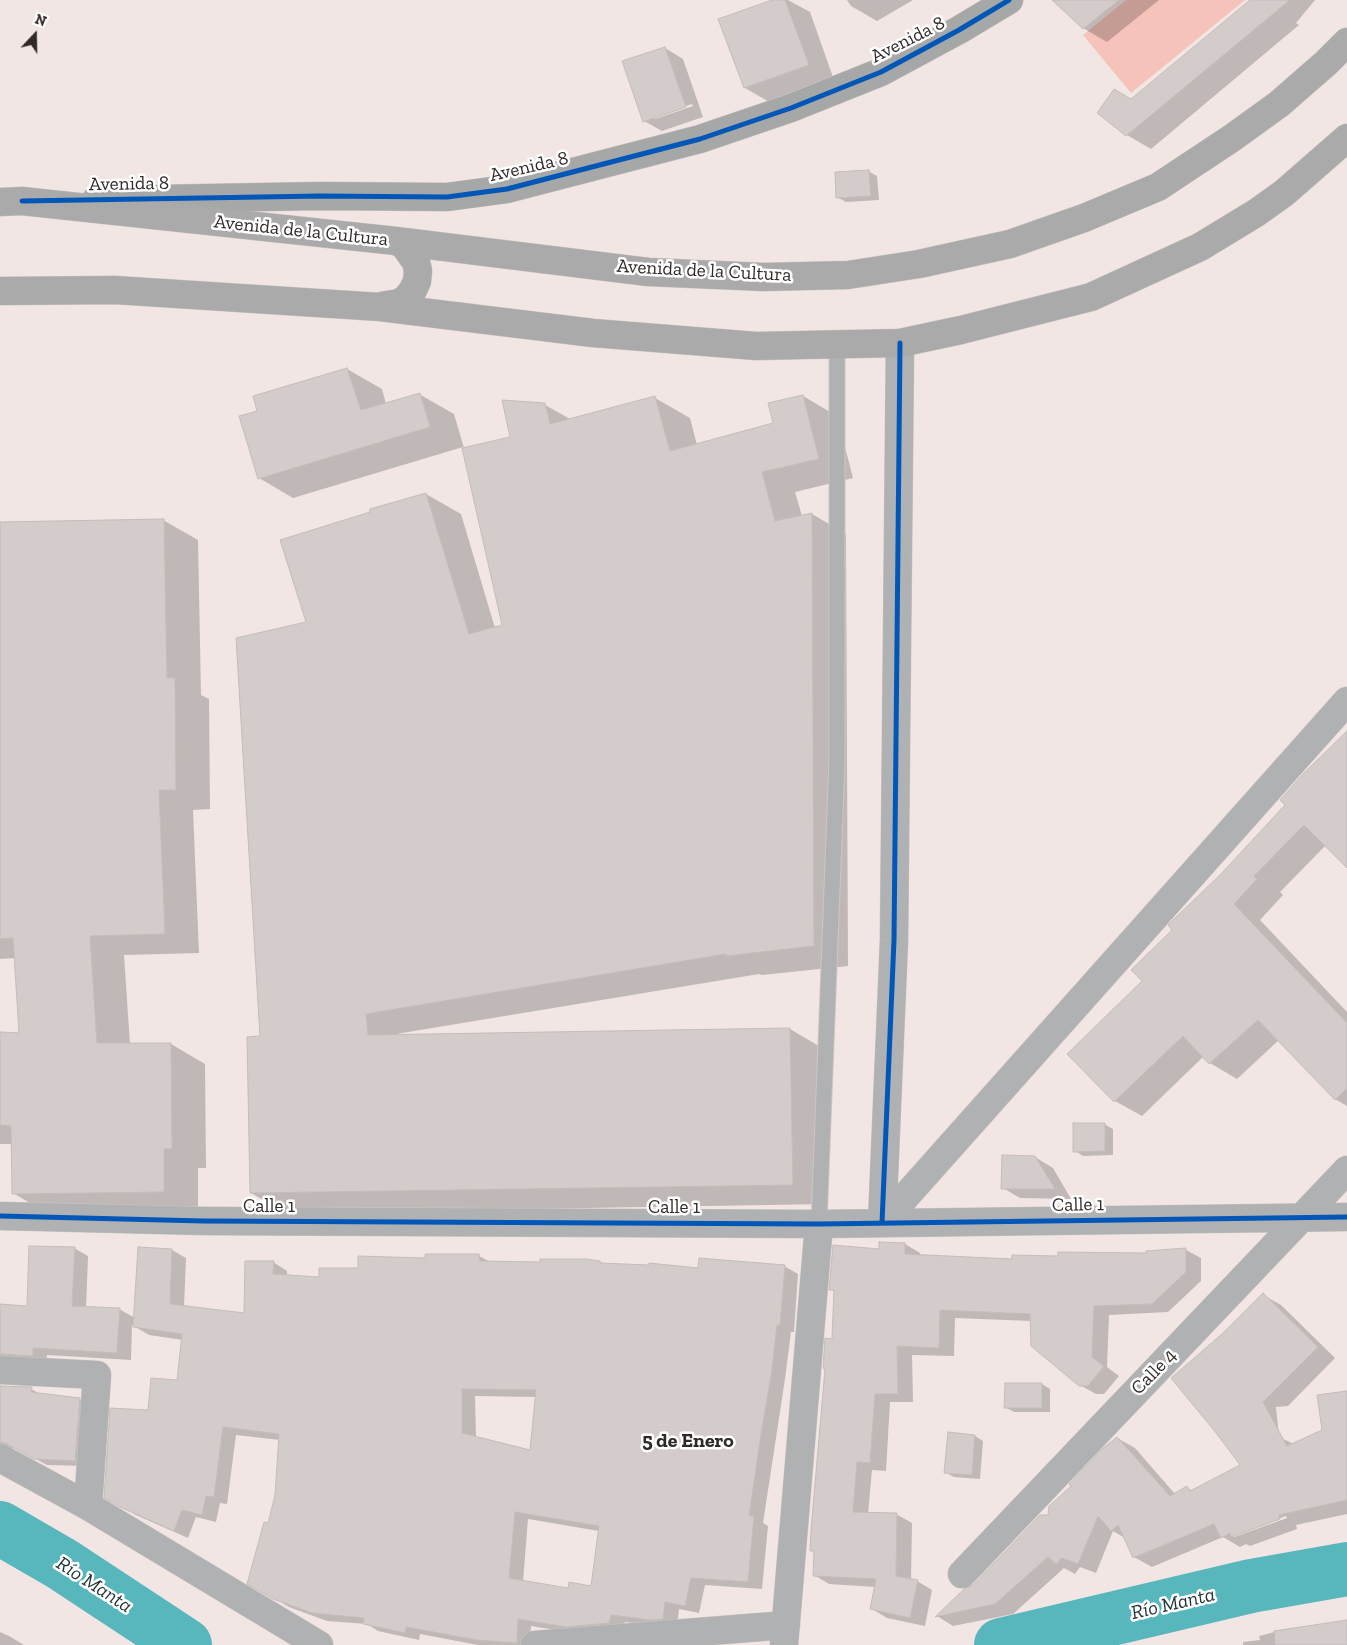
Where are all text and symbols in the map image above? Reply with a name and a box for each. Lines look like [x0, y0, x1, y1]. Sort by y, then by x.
north arrow [10, 10, 60, 60]
text: N [33, 11, 49, 30]
street label: Avenida 8 [867, 12, 949, 68]
street label: Avenida 8 [487, 147, 571, 187]
street label: Avenida 8 [89, 172, 169, 196]
street label: Avenida de la Cultura [213, 211, 389, 251]
street label: Avenida de la Cultura [616, 255, 792, 287]
street label: Calle 1 [1052, 1193, 1104, 1217]
street label: Calle 1 [243, 1196, 295, 1218]
street label: Calle 1 [648, 1197, 700, 1219]
street label: Calle 4 [1127, 1344, 1181, 1400]
district label: 5 de Enero [642, 1429, 734, 1453]
water label: Río Manta [52, 1552, 136, 1618]
water label: Río Manta [1129, 1583, 1217, 1625]

